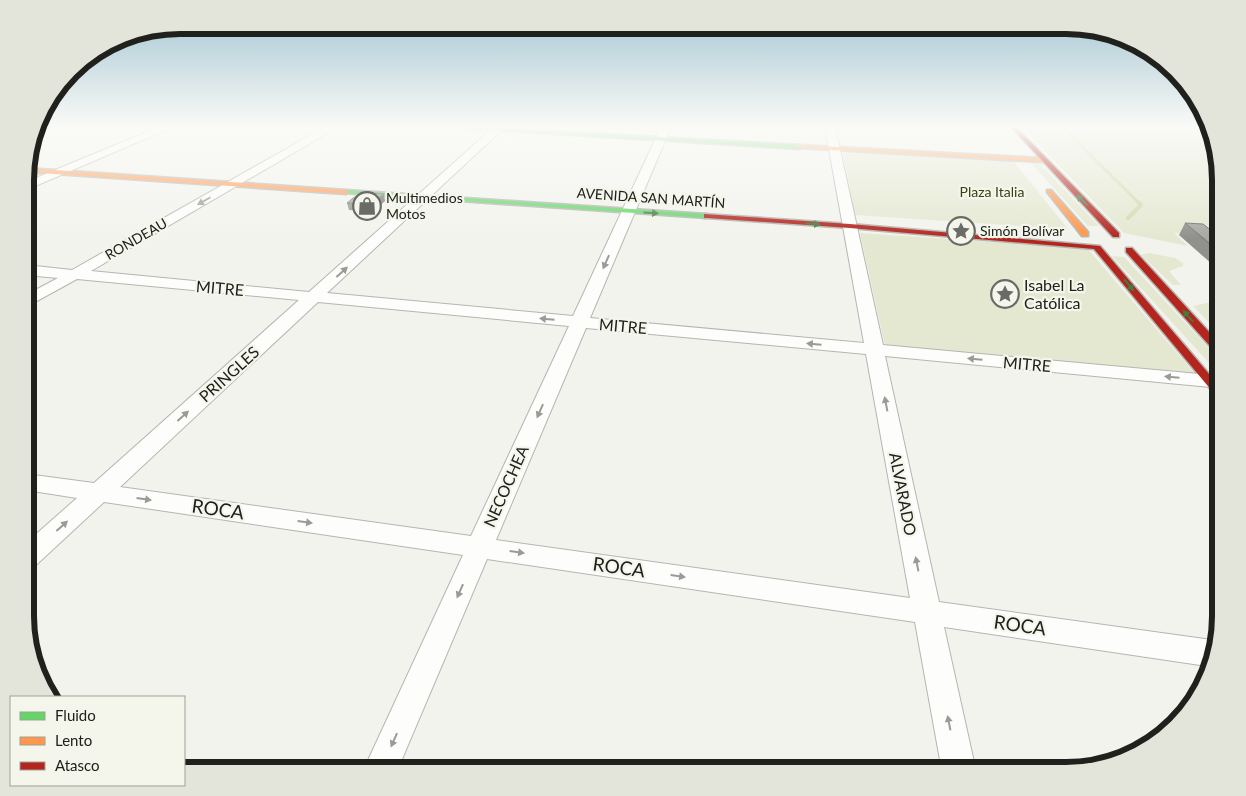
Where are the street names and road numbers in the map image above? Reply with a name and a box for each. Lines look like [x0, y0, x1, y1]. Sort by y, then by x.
street label: AVENIDA SAN MARTÍN [576, 184, 726, 211]
street label: RONDEAU [102, 214, 170, 263]
street label: MITRE [195, 276, 245, 299]
street label: MITRE [598, 314, 648, 337]
street label: PRINGLES [195, 342, 263, 405]
street label: MITRE [1002, 352, 1052, 375]
street label: NECOCHEA [479, 442, 532, 530]
street label: ALVARADO [886, 451, 921, 537]
street label: ROCA [190, 493, 246, 524]
street label: ROCA [591, 551, 647, 582]
street label: ROCA [992, 609, 1048, 640]

